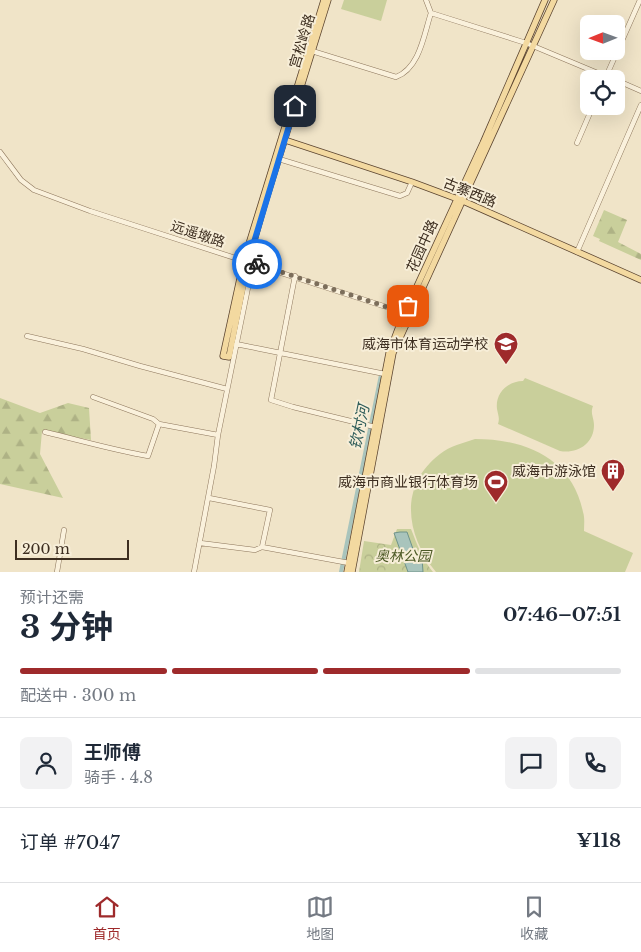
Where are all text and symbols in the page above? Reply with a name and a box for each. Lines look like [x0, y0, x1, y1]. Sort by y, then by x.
street label: 宫松岭路 [285, 12, 319, 70]
north arrow [580, 15, 625, 60]
map controls [580, 15, 625, 115]
button: locate [580, 70, 625, 115]
pin [274, 85, 316, 127]
icon: home [281, 92, 309, 120]
street label: 古寨西路 [441, 173, 499, 211]
street label: 远遥墩路 [169, 217, 227, 251]
street label: 花园中路 [402, 217, 442, 275]
courier [232, 239, 282, 289]
icon: bike [243, 250, 271, 278]
pin [387, 285, 429, 327]
icon: bag [394, 292, 422, 320]
school or university icon: 威海市体育运动学校 [493, 331, 519, 365]
place label: 威海市体育运动学校 [362, 335, 488, 353]
water label: 钦村河 [345, 400, 374, 451]
building icon: 威海市游泳馆 [600, 458, 626, 492]
place label: 威海市游泳馆 [512, 462, 596, 480]
sports icon: 威海市商业银行体育场 [483, 469, 509, 503]
place label: 威海市商业银行体育场 [338, 473, 478, 491]
scale bar [15, 537, 129, 560]
text: 200 m [22, 540, 70, 558]
park label: 奥林公园 [375, 547, 433, 565]
text: 预计还需 [20, 587, 84, 607]
text: 07:46–07:51 [503, 603, 621, 626]
text: 3 分钟 [20, 607, 113, 647]
text: 配送中 · 300 m [20, 685, 136, 705]
button: person [20, 737, 72, 789]
button: chat [505, 737, 557, 789]
button: phone [569, 737, 621, 789]
text: 王师傅 [84, 741, 141, 764]
text: 骑手 · 4.8 [84, 767, 153, 787]
text: ¥118 [576, 829, 621, 852]
text: 订单 #7047 [20, 831, 120, 854]
tab: 首页 [93, 893, 121, 943]
tab: 地图 [306, 893, 334, 943]
tab: 收藏 [520, 893, 548, 943]

